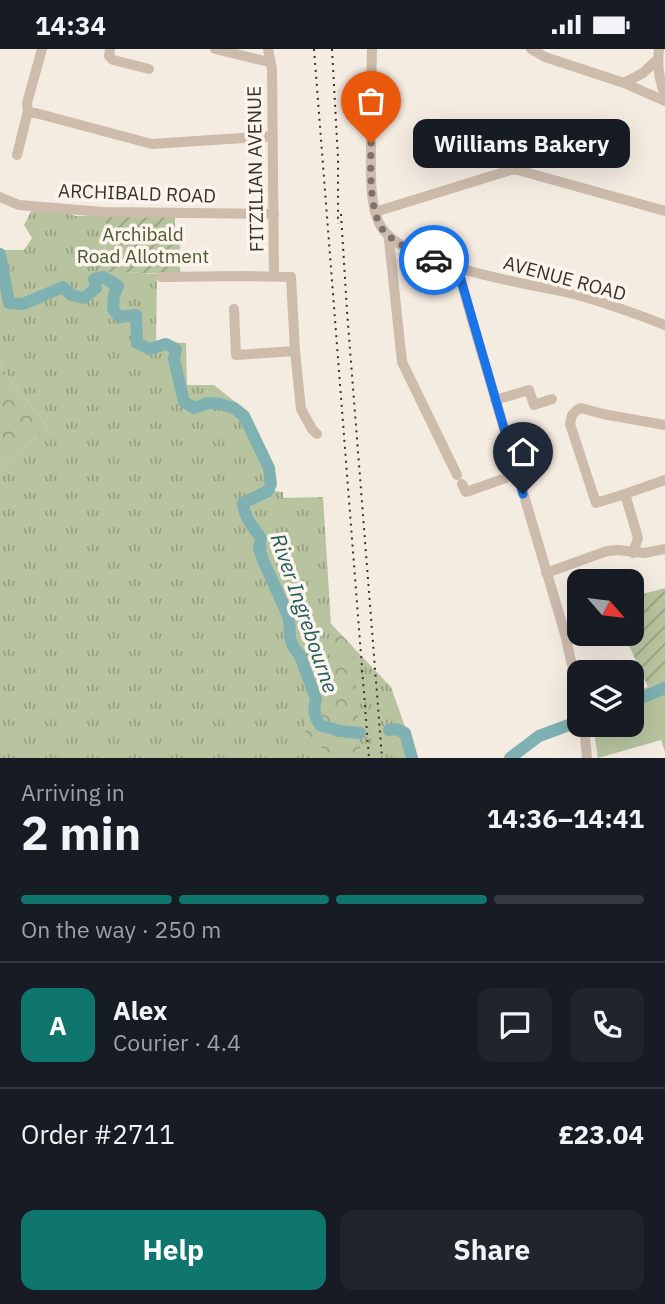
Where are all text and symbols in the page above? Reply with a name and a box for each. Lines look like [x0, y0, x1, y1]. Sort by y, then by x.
text: 14:34 [35, 8, 106, 42]
pin [341, 71, 401, 143]
icon: bag [352, 82, 390, 120]
street label: FITZILIAN AVENUE [242, 86, 268, 252]
callout: Williams Bakery [413, 119, 630, 168]
text: Williams Bakery [434, 128, 609, 158]
street label: ARCHIBALD ROAD [58, 178, 216, 208]
park label: Archibald Road Allotment [77, 222, 209, 268]
courier [399, 225, 469, 295]
icon: car [415, 241, 453, 279]
street label: AVENUE ROAD [501, 250, 629, 306]
pin [493, 422, 553, 494]
icon: home [504, 433, 542, 471]
water label: River Ingrebourne [265, 530, 345, 697]
north arrow [567, 569, 644, 646]
map controls [567, 569, 644, 737]
button: layers [567, 660, 644, 737]
text: Arriving in [21, 777, 125, 807]
text: 14:36–14:41 [487, 801, 644, 835]
text: 2 min [21, 803, 141, 863]
text: On the way · 250 m [21, 914, 221, 944]
button: chat [478, 988, 552, 1062]
button: phone [570, 988, 644, 1062]
text: Alex [113, 993, 167, 1027]
text: A [49, 1008, 67, 1042]
text: Courier · 4.4 [113, 1027, 241, 1057]
text: Order #2711 [21, 1117, 175, 1151]
text: £23.04 [558, 1117, 644, 1151]
button: Help [21, 1210, 326, 1290]
button: Share [340, 1210, 644, 1290]

